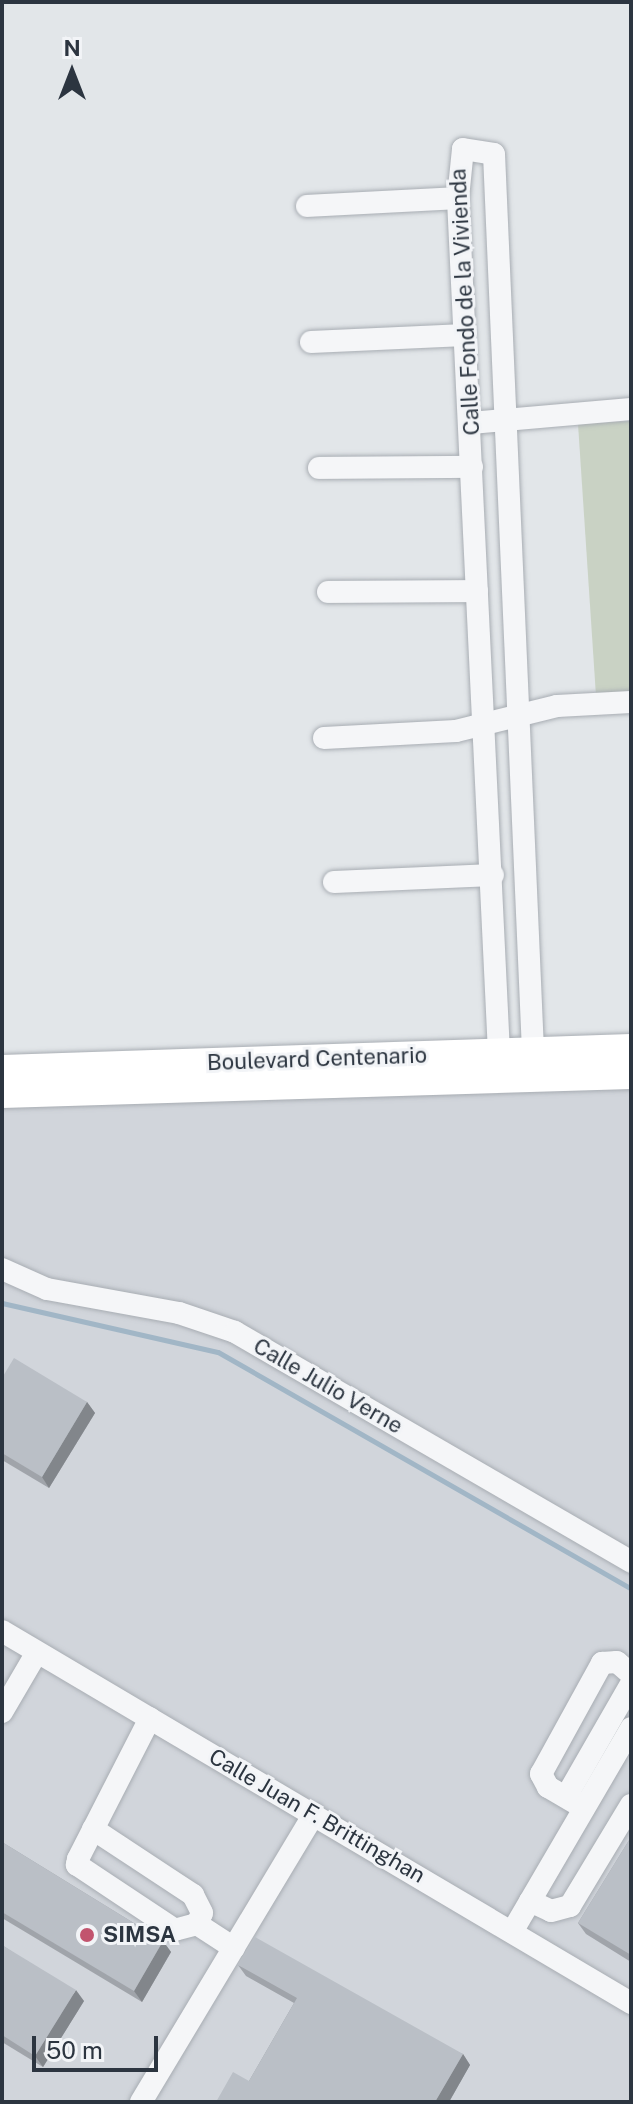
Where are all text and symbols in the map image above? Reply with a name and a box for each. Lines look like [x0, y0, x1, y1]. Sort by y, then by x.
north arrow [32, 32, 112, 112]
text: N [63, 35, 81, 61]
street label: Calle Fondo de la Vivienda [445, 167, 485, 437]
street label: Boulevard Centenario [206, 1042, 428, 1076]
street label: Calle Julio Verne [248, 1332, 408, 1440]
street label: Calle Juan F. Brittinghan [204, 1743, 430, 1889]
place label: SIMSA [103, 1922, 176, 1948]
marker: SIMSA [78, 1926, 96, 1944]
scale bar [36, 2020, 162, 2070]
text: 50 m [46, 2036, 103, 2064]

